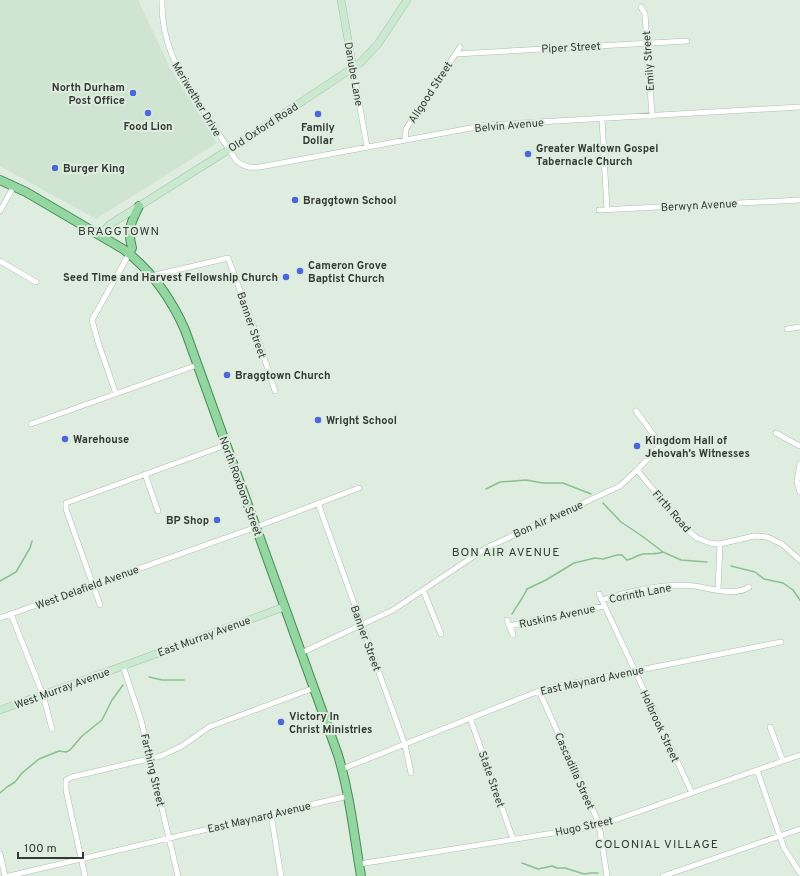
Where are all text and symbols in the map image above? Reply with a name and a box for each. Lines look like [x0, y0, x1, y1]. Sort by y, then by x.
street label: Emily Street [640, 30, 658, 91]
street label: Piper Street [541, 39, 601, 57]
street label: Danube Lane [340, 41, 366, 107]
street label: Allgood Street [406, 59, 456, 126]
street label: Meriwether Drive [168, 60, 224, 139]
place label: North Durham Post Office [52, 81, 125, 108]
marker: North Durham Post Office [128, 88, 138, 98]
street label: Old Oxford Road [226, 100, 301, 156]
marker: Food Lion [143, 108, 153, 118]
marker: Family Dollar [313, 109, 323, 119]
street label: Belvin Avenue [474, 116, 544, 136]
place label: Food Lion [123, 120, 173, 134]
place label: Family Dollar [301, 121, 335, 148]
place label: Greater Waltown Gospel Tabernacle Church [536, 142, 658, 169]
marker: Greater Waltown Gospel Tabernacle Church [523, 149, 533, 159]
place label: Burger King [63, 162, 125, 176]
marker: Burger King [50, 163, 60, 173]
place label: Braggtown School [303, 194, 397, 208]
marker: Braggtown School [290, 195, 300, 205]
street label: Berwyn Avenue [660, 197, 738, 215]
district label: BRAGGTOWN [78, 224, 160, 240]
place label: Cameron Grove Baptist Church [308, 259, 387, 286]
marker: Cameron Grove Baptist Church [295, 266, 305, 276]
place label: Seed Time and Harvest Fellowship Church [63, 271, 278, 285]
marker: Seed Time and Harvest Fellowship Church [281, 272, 291, 282]
street label: Banner Street [233, 290, 269, 360]
place label: Braggtown Church [235, 369, 331, 383]
marker: Braggtown Church [222, 370, 232, 380]
place label: Wright School [326, 414, 397, 428]
marker: Wright School [313, 415, 323, 425]
place label: Warehouse [73, 433, 129, 447]
marker: Warehouse [60, 434, 70, 444]
place label: Kingdom Hall of Jehovah’s Witnesses [645, 434, 750, 461]
street label: North Roxboro Street [216, 435, 265, 538]
marker: Kingdom Hall of Jehovah’s Witnesses [632, 441, 642, 451]
street label: Firth Road [649, 488, 693, 536]
street label: Bon Air Avenue [511, 498, 586, 542]
place label: BP Shop [166, 514, 209, 528]
marker: BP Shop [212, 515, 222, 525]
district label: BON AIR AVENUE [452, 545, 560, 561]
street label: West Delafield Avenue [34, 563, 141, 613]
street label: Corinth Lane [608, 581, 673, 607]
street label: Ruskins Avenue [518, 602, 597, 632]
street label: Banner Street [347, 603, 383, 673]
street label: East Murray Avenue [156, 614, 253, 660]
street label: East Maynard Avenue [539, 663, 645, 699]
street label: West Murray Avenue [13, 665, 112, 713]
street label: Holbrook Street [636, 688, 682, 765]
place label: Victory In Christ Ministries [289, 710, 372, 737]
marker: Victory In Christ Ministries [276, 717, 286, 727]
street label: Cascadilla Street [551, 731, 597, 812]
street label: Farthing Street [137, 733, 167, 808]
street label: State Street [475, 749, 507, 809]
street label: East Maynard Avenue [206, 799, 312, 837]
street label: Hugo Street [554, 814, 615, 840]
scale bar [18, 834, 83, 860]
district label: COLONIAL VILLAGE [595, 837, 719, 853]
text: 100 m [24, 841, 57, 857]

